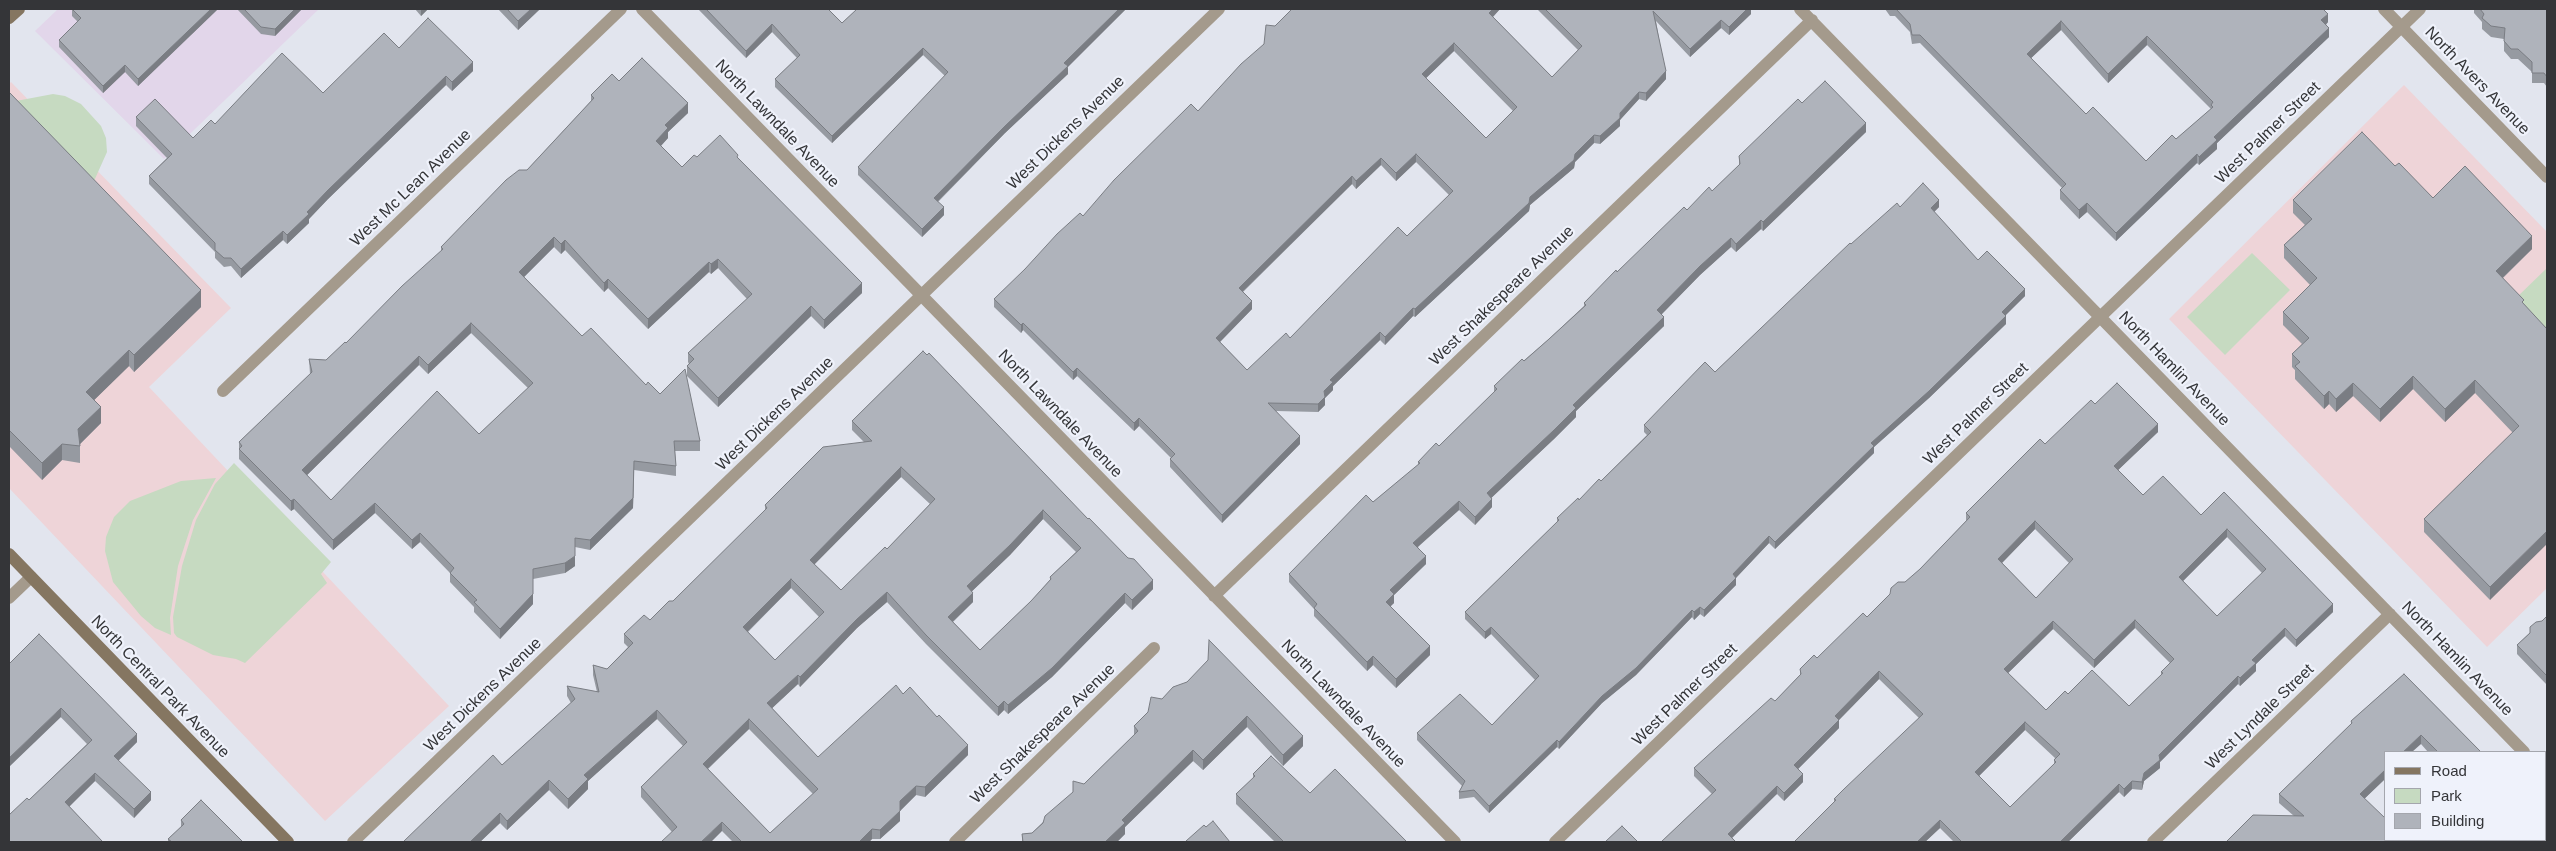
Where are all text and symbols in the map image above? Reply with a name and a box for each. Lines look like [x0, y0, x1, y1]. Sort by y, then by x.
street label: North Avers Avenue [2421, 23, 2533, 139]
street label: North Lawndale Avenue [711, 56, 843, 192]
street label: West Dickens Avenue [1003, 72, 1129, 194]
street label: West Palmer Street [2212, 78, 2324, 188]
street label: West Mc Lean Avenue [347, 125, 475, 251]
street label: West Shakespeare Avenue [1426, 222, 1578, 370]
street label: North Hamlin Avenue [2114, 308, 2234, 430]
street label: North Lawndale Avenue [994, 346, 1126, 482]
street label: West Dickens Avenue [712, 353, 838, 475]
street label: West Palmer Street [1920, 359, 2032, 469]
street label: North Hamlin Avenue [2397, 598, 2517, 720]
street label: North Central Park Avenue [87, 612, 233, 762]
street label: West Dickens Avenue [420, 634, 546, 756]
street label: North Lawndale Avenue [1277, 636, 1409, 772]
street label: West Palmer Street [1629, 640, 1741, 750]
street label: West Shakespeare Avenue [967, 660, 1119, 808]
street label: West Lyndale Street [2202, 660, 2318, 774]
legend [2384, 751, 2546, 841]
text: Road [2431, 762, 2467, 779]
text: Park [2431, 787, 2462, 804]
text: Building [2431, 812, 2484, 829]

